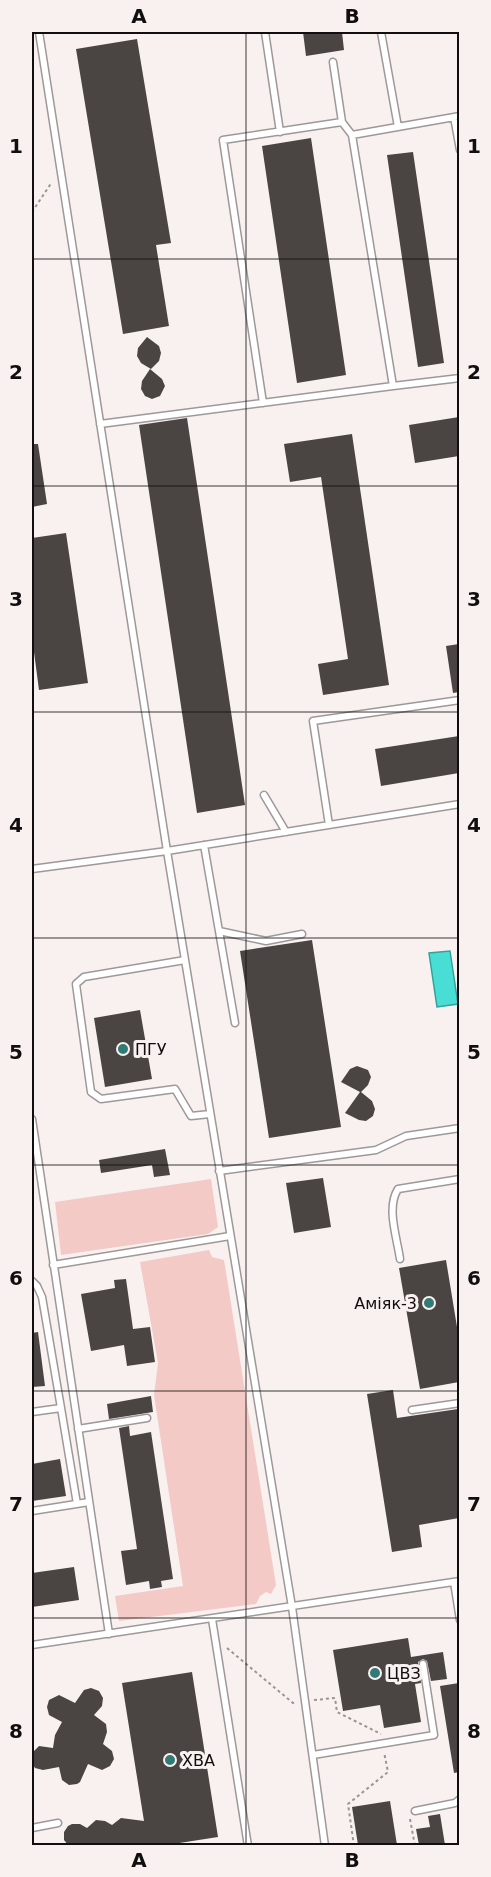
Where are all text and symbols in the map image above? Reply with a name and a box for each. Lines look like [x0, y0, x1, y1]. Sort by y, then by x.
text: A [131, 4, 147, 28]
text: B [344, 4, 360, 28]
text: 1 [9, 134, 23, 158]
text: 1 [467, 134, 481, 158]
text: 2 [9, 360, 23, 384]
text: 2 [467, 360, 481, 384]
text: 3 [9, 587, 23, 611]
text: 3 [467, 587, 481, 611]
text: 4 [9, 813, 23, 837]
text: 4 [467, 813, 481, 837]
text: 5 [9, 1040, 23, 1064]
place label: ПГУ [135, 1040, 167, 1059]
text: 5 [467, 1040, 481, 1064]
marker: ПГУ [116, 1042, 130, 1056]
text: 6 [9, 1266, 23, 1290]
text: 6 [467, 1266, 481, 1290]
place label: Аміяк-3 [354, 1294, 417, 1313]
marker: Аміяк-3 [422, 1296, 436, 1310]
text: 7 [9, 1492, 23, 1516]
text: 7 [467, 1492, 481, 1516]
place label: ЦВЗ [387, 1664, 421, 1683]
marker: ЦВЗ [368, 1666, 382, 1680]
text: 8 [9, 1719, 23, 1743]
text: 8 [467, 1719, 481, 1743]
place label: ХВА [182, 1751, 215, 1770]
marker: ХВА [163, 1753, 177, 1767]
text: A [131, 1848, 147, 1872]
text: B [344, 1848, 360, 1872]

